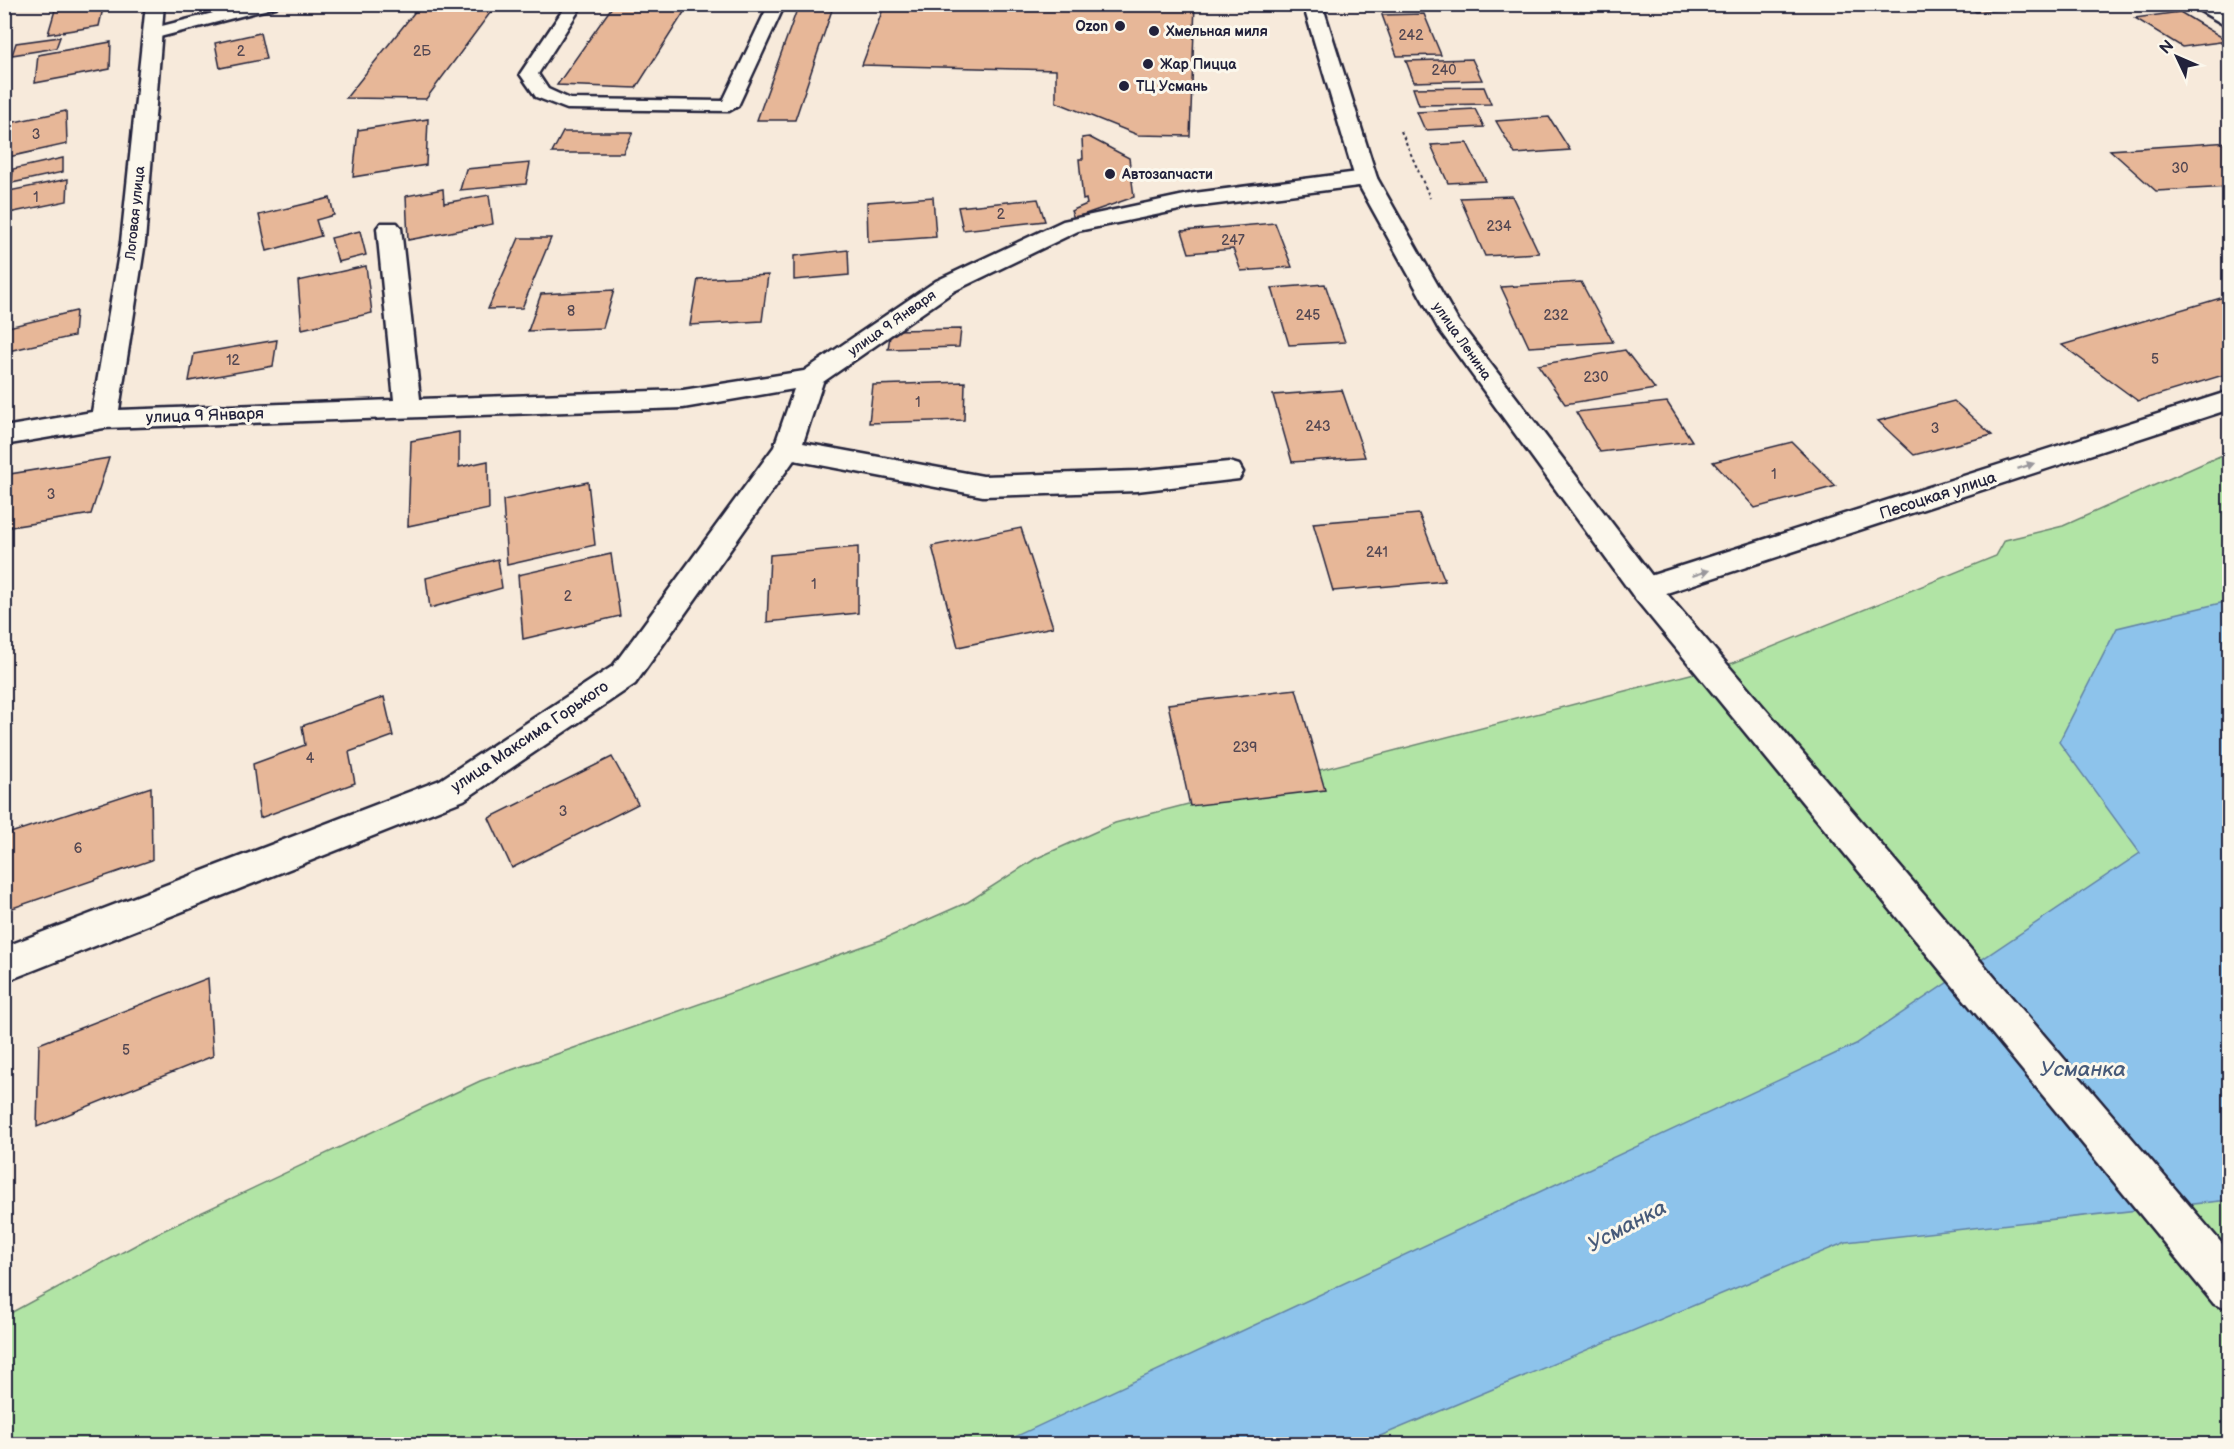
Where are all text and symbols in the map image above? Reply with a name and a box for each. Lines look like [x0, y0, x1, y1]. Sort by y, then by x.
place label: Ozon [1075, 18, 1108, 35]
marker: Ozon [1113, 19, 1127, 33]
place label: Хмельная миля [1165, 23, 1268, 40]
marker: Хмельная миля [1147, 24, 1161, 38]
house number: 242 [1399, 27, 1424, 44]
north arrow [2147, 27, 2207, 87]
text: N [2156, 37, 2178, 59]
house number: 2 [237, 43, 246, 60]
house number: 2Б [413, 43, 431, 60]
place label: Жар Пицца [1160, 56, 1237, 73]
marker: Жар Пицца [1141, 57, 1155, 71]
house number: 240 [1432, 62, 1456, 79]
place label: ТЦ Усмань [1136, 78, 1208, 95]
marker: ТЦ Усмань [1117, 79, 1131, 93]
house number: 3 [32, 126, 40, 143]
house number: 30 [2172, 160, 2188, 177]
street label: Логовая улица [122, 164, 148, 262]
place label: Автозапчасти [1121, 166, 1213, 183]
marker: Автозапчасти [1103, 167, 1117, 181]
house number: 1 [33, 189, 39, 206]
house number: 2 [997, 206, 1006, 223]
house number: 234 [1486, 218, 1512, 235]
house number: 247 [1221, 232, 1245, 249]
street label: улица 9 Января [845, 286, 939, 360]
street label: улица Ленина [1429, 299, 1496, 384]
house number: 8 [567, 303, 575, 320]
house number: 245 [1296, 307, 1320, 324]
house number: 232 [1544, 307, 1569, 324]
house number: 5 [2151, 351, 2159, 368]
house number: 12 [226, 352, 241, 369]
house number: 230 [1584, 369, 1608, 386]
house number: 1 [915, 394, 921, 411]
street label: улица 9 Января [146, 404, 264, 428]
house number: 243 [1305, 418, 1331, 435]
house number: 3 [1931, 420, 1939, 437]
one-way arrow [2017, 461, 2035, 471]
house number: 1 [1771, 466, 1777, 483]
street label: Песоцкая улица [1877, 468, 1999, 524]
house number: 3 [47, 486, 55, 503]
house number: 241 [1366, 544, 1388, 561]
one-way arrow [1692, 568, 1710, 578]
house number: 1 [811, 576, 817, 593]
house number: 2 [564, 588, 573, 605]
street label: улица Максима Горького [448, 677, 612, 797]
house number: 239 [1233, 739, 1257, 756]
house number: 4 [306, 750, 315, 767]
house number: 3 [559, 803, 567, 820]
house number: 6 [74, 840, 83, 857]
house number: 5 [122, 1042, 130, 1059]
water label: Усманка [2040, 1057, 2126, 1082]
water label: Усманка [1583, 1195, 1671, 1257]

